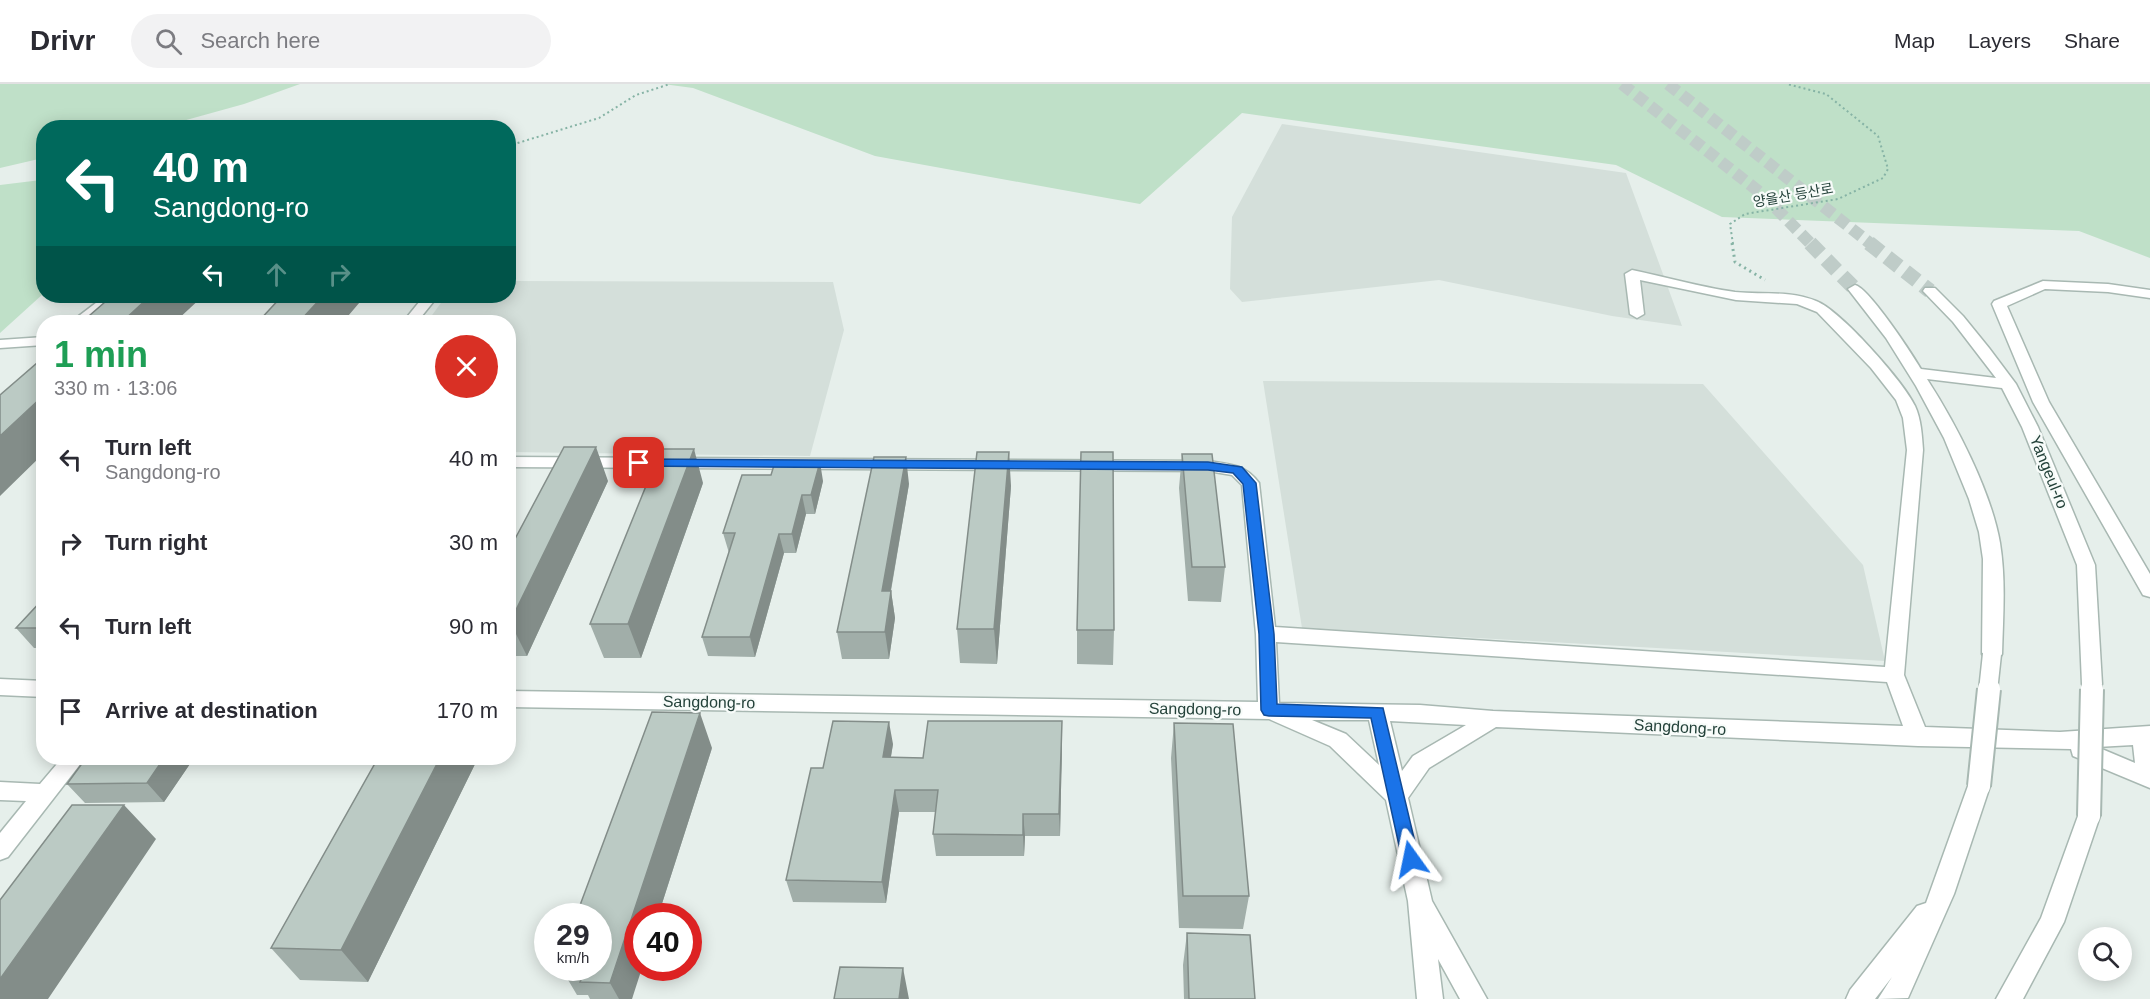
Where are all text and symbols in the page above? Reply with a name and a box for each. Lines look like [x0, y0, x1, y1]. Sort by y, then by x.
search box [131, 14, 551, 68]
text: Drivr [30, 25, 95, 56]
icon: search [152, 25, 185, 58]
text: Search here [200, 28, 320, 53]
text: Map [1894, 29, 1935, 52]
text: Layers [1968, 29, 2031, 52]
text: Share [2064, 29, 2120, 52]
icon: left [54, 144, 132, 222]
text: 40 m [153, 144, 249, 191]
street label: 양을산 등산로 [1752, 180, 1834, 210]
text: Sangdong-ro [153, 193, 309, 223]
icon: left [197, 258, 230, 291]
icon: ahead [260, 258, 293, 291]
icon: right [323, 258, 356, 291]
text: 1 min [54, 334, 148, 375]
button: close [435, 335, 498, 398]
text: 330 m · 13:06 [54, 377, 177, 399]
street label: Yangeul-ro [2027, 433, 2071, 511]
text: Turn left [105, 435, 191, 460]
pin [613, 437, 664, 488]
icon: left [54, 443, 87, 476]
text: 40 m [449, 446, 498, 471]
icon: arrive [622, 446, 655, 479]
text: Sangdong-ro [105, 461, 221, 483]
icon: right [54, 527, 87, 560]
text: Turn right [105, 530, 207, 555]
text: 30 m [449, 530, 498, 555]
icon: left [54, 611, 87, 644]
text: Turn left [105, 614, 191, 639]
text: 90 m [449, 614, 498, 639]
street label: Sangdong-ro [663, 693, 756, 711]
icon: arrive [54, 695, 87, 728]
text: Arrive at destination [105, 698, 318, 723]
text: 170 m [437, 698, 498, 723]
street label: Sangdong-ro [1149, 700, 1242, 718]
street label: Sangdong-ro [1633, 716, 1727, 738]
position arrow [1379, 827, 1443, 891]
speed limit sign: 40 [624, 903, 702, 981]
text: 29 [556, 918, 590, 951]
map controls [2078, 927, 2132, 981]
button: search [2078, 927, 2132, 981]
text: km/h [557, 949, 589, 966]

